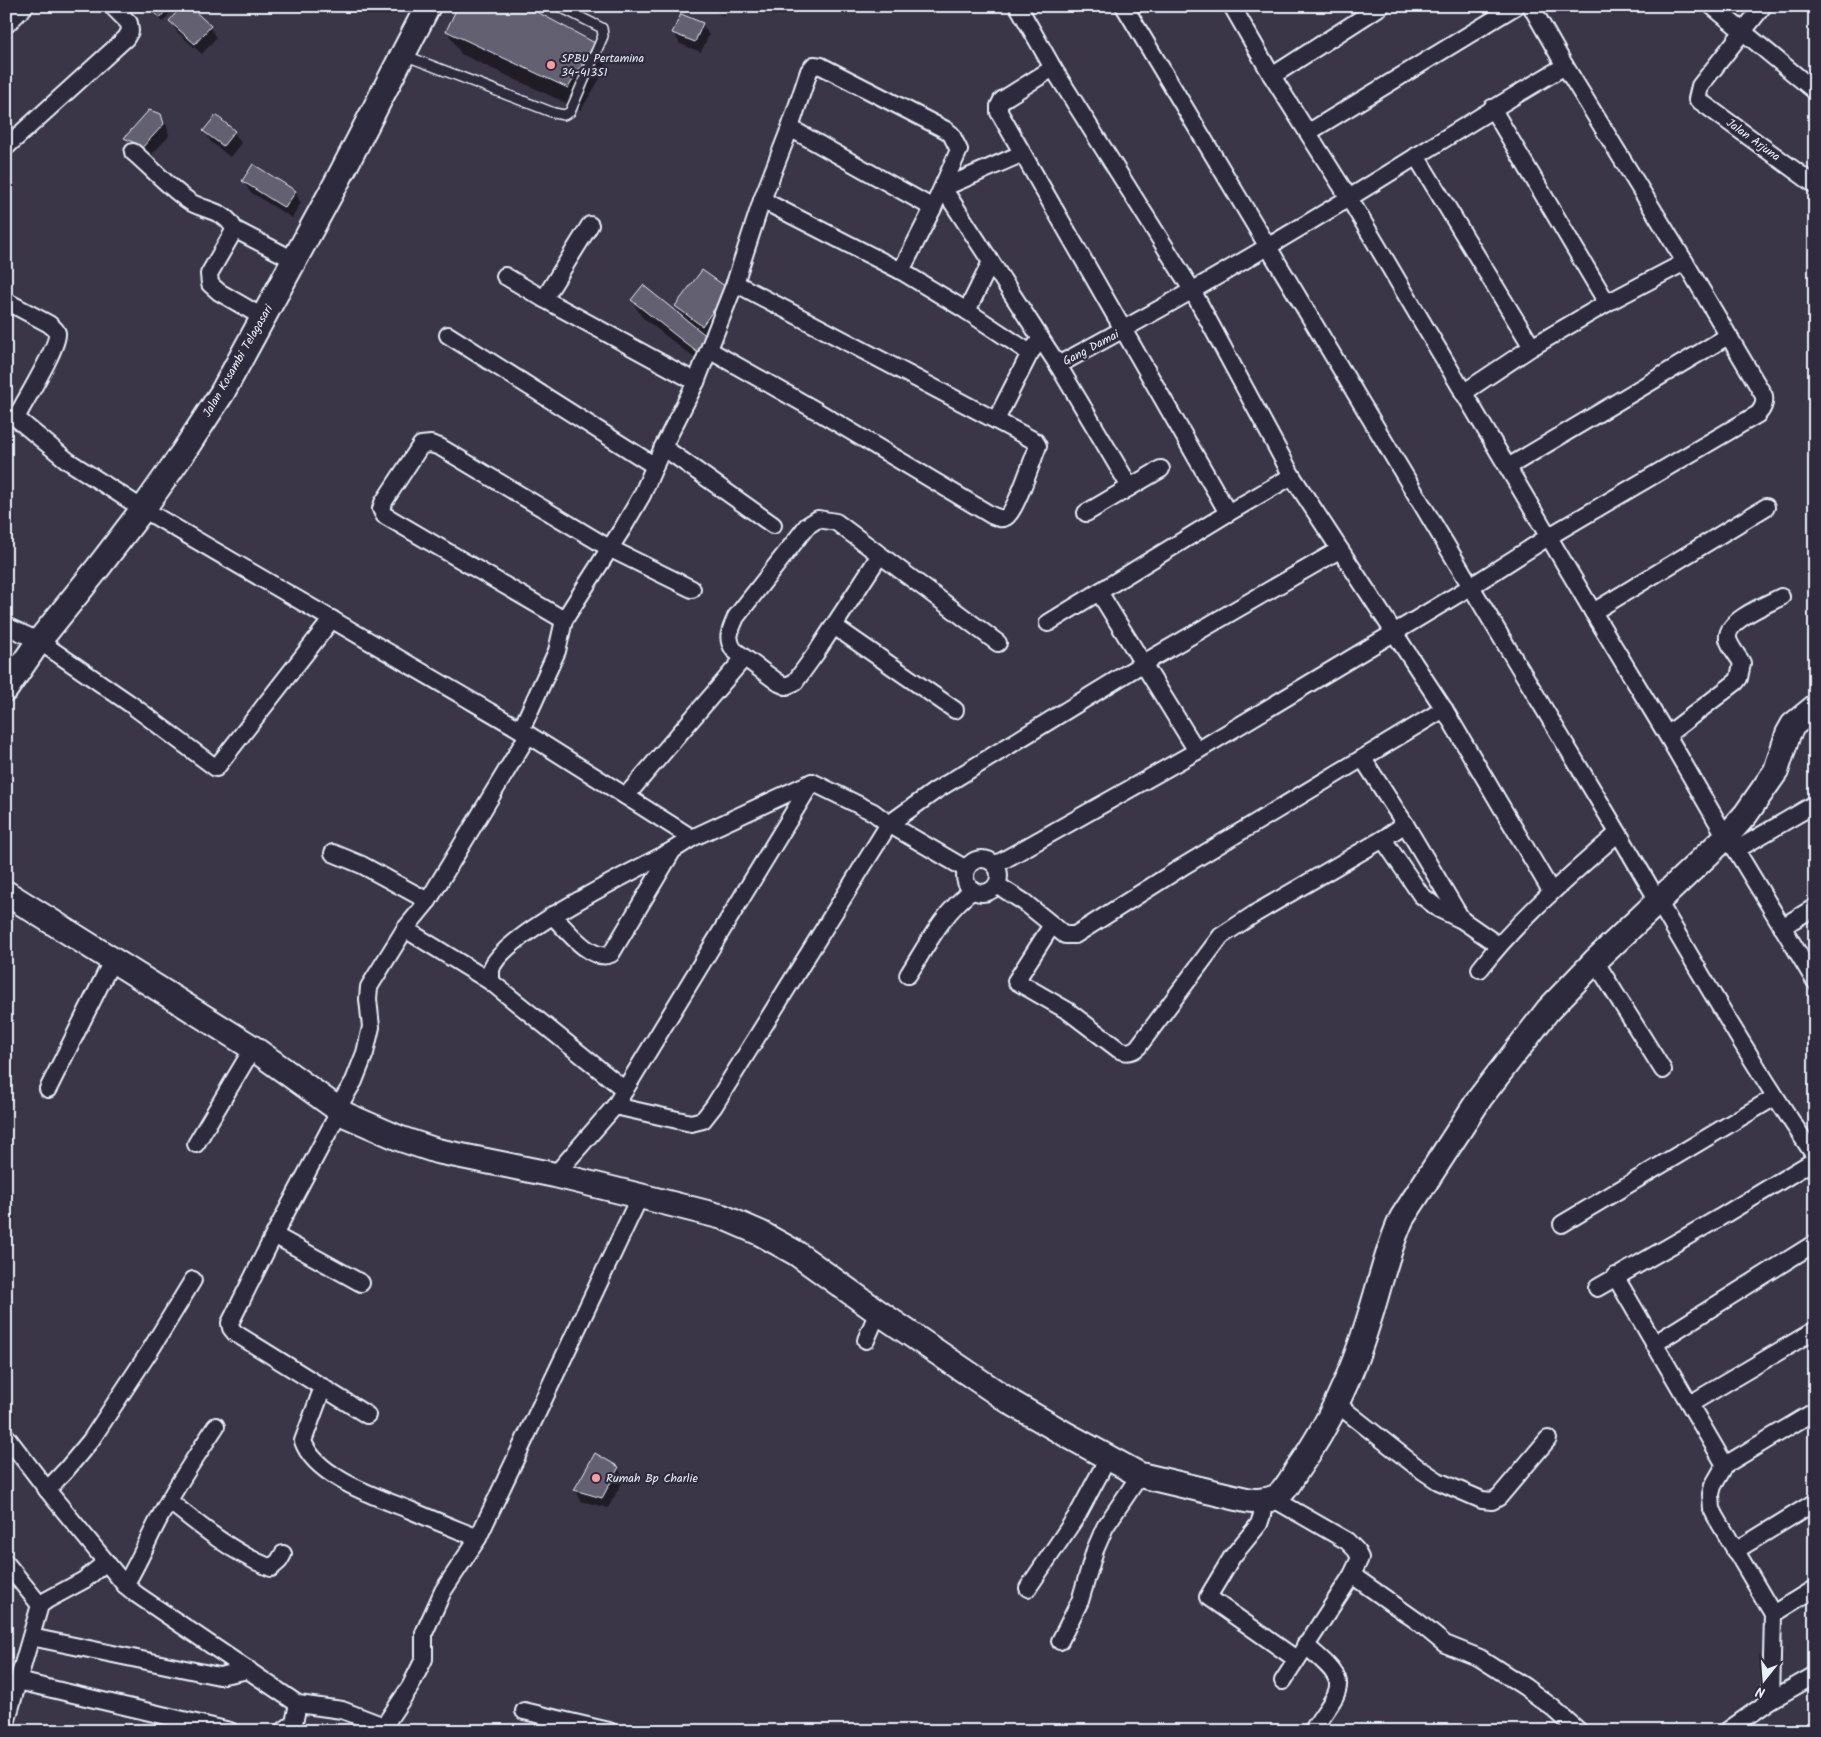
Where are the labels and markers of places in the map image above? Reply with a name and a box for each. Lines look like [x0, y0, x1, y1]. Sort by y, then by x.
place label: SPBU Pertamina 34-41351 [561, 49, 644, 82]
marker: SPBU Pertamina 34-41351 [545, 59, 557, 71]
place label: Rumah Bp Charlie [606, 1469, 698, 1488]
marker: Rumah Bp Charlie [590, 1472, 602, 1484]

